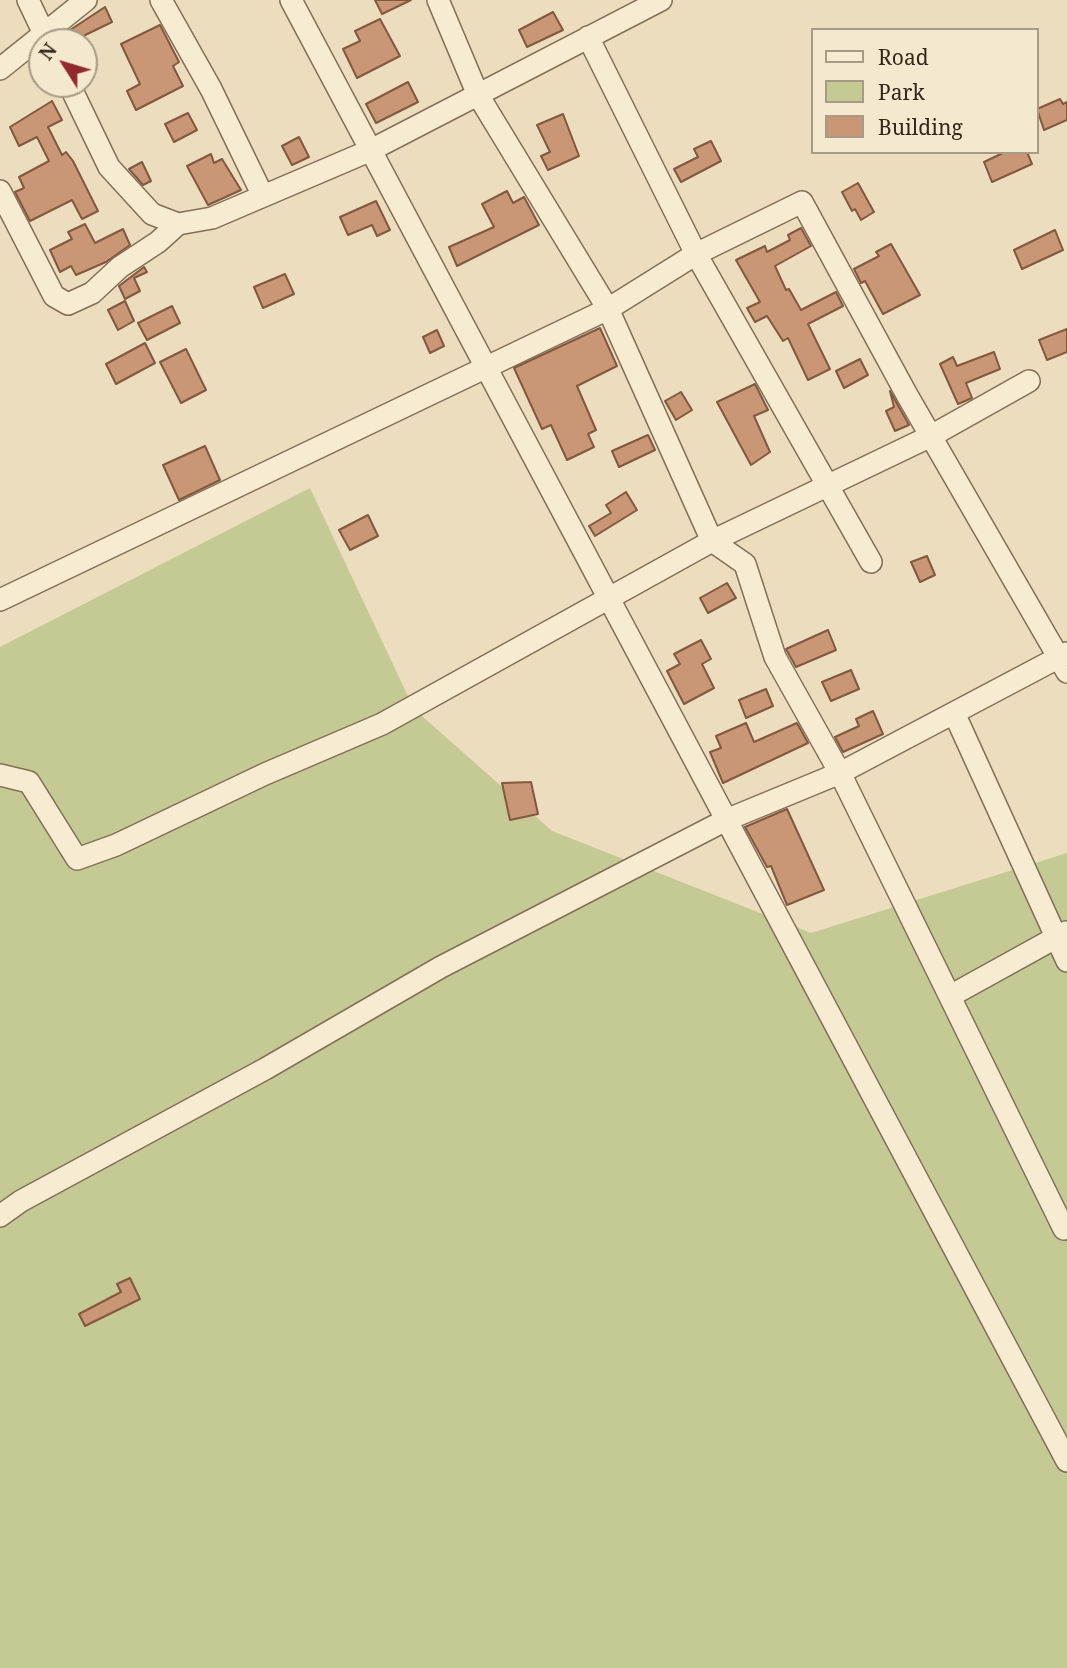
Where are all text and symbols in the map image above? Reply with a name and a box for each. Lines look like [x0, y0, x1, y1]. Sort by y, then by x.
north arrow [28, 28, 98, 98]
legend [811, 28, 1039, 154]
text: N [33, 38, 63, 65]
text: Road [878, 43, 929, 71]
text: Park [878, 78, 925, 106]
text: Building [878, 113, 963, 141]

